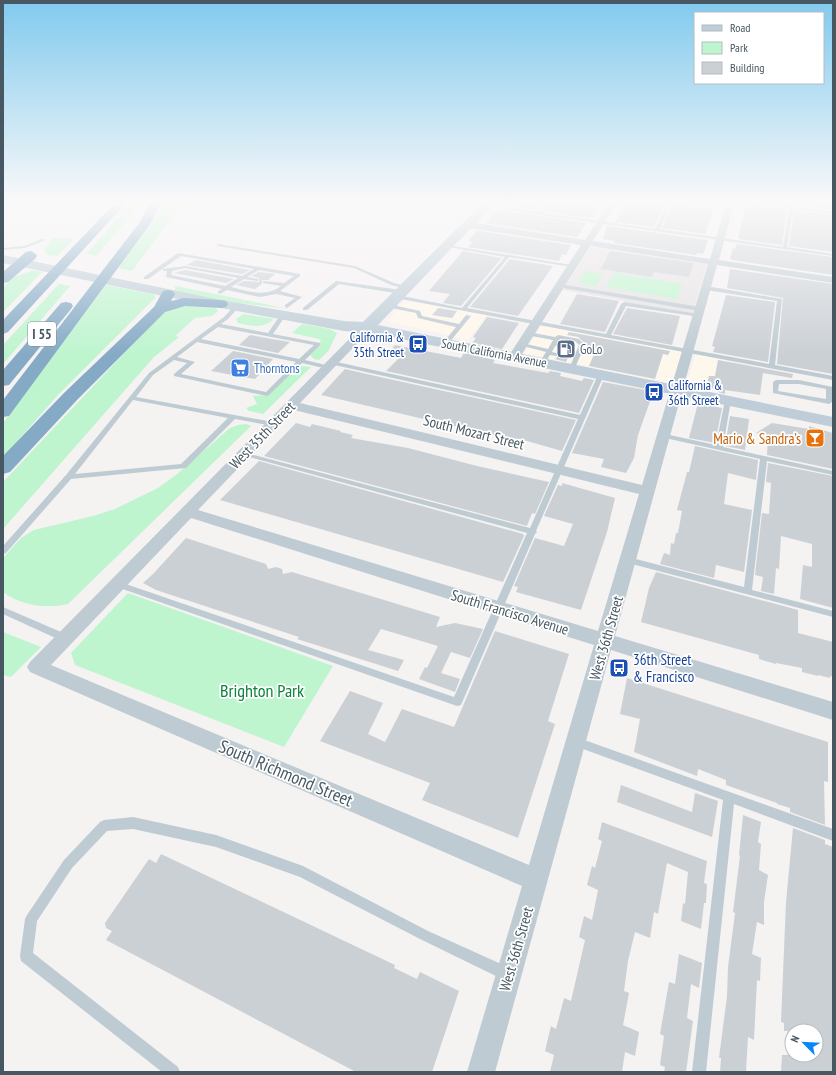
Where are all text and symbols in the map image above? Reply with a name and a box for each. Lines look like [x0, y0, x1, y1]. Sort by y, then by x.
legend [694, 12, 824, 84]
text: Road [730, 20, 750, 35]
text: Park [730, 40, 748, 55]
text: Building [730, 60, 765, 75]
road number: I 55 [28, 322, 56, 346]
place label: California & 35th Street [350, 329, 404, 361]
bus stop icon: California & 35th Street [407, 333, 429, 355]
street label: South California Avenue [440, 334, 548, 372]
fuel station icon: GoLo [555, 338, 577, 360]
place label: GoLo [580, 341, 603, 358]
supermarket icon: Thorntons [229, 357, 251, 379]
place label: Thorntons [254, 360, 300, 377]
place label: California & 36th Street [668, 377, 722, 409]
bus stop icon: California & 36th Street [643, 381, 665, 403]
street label: West 35th Street [225, 397, 299, 473]
street label: South Mozart Street [422, 410, 526, 454]
bar icon: Mario & Sandra’s [804, 427, 826, 449]
place label: Mario & Sandra’s [713, 429, 801, 448]
street label: South Francisco Avenue [449, 585, 571, 639]
street label: West 36th Street [585, 594, 627, 682]
place label: 36th Street & Francisco [633, 650, 694, 686]
bus stop icon: 36th Street & Francisco [608, 657, 630, 679]
park label: Brighton Park [220, 679, 304, 702]
street label: South Richmond Street [216, 734, 356, 812]
street label: West 36th Street [495, 905, 537, 993]
north arrow [784, 1023, 824, 1063]
text: N [787, 1033, 802, 1044]

